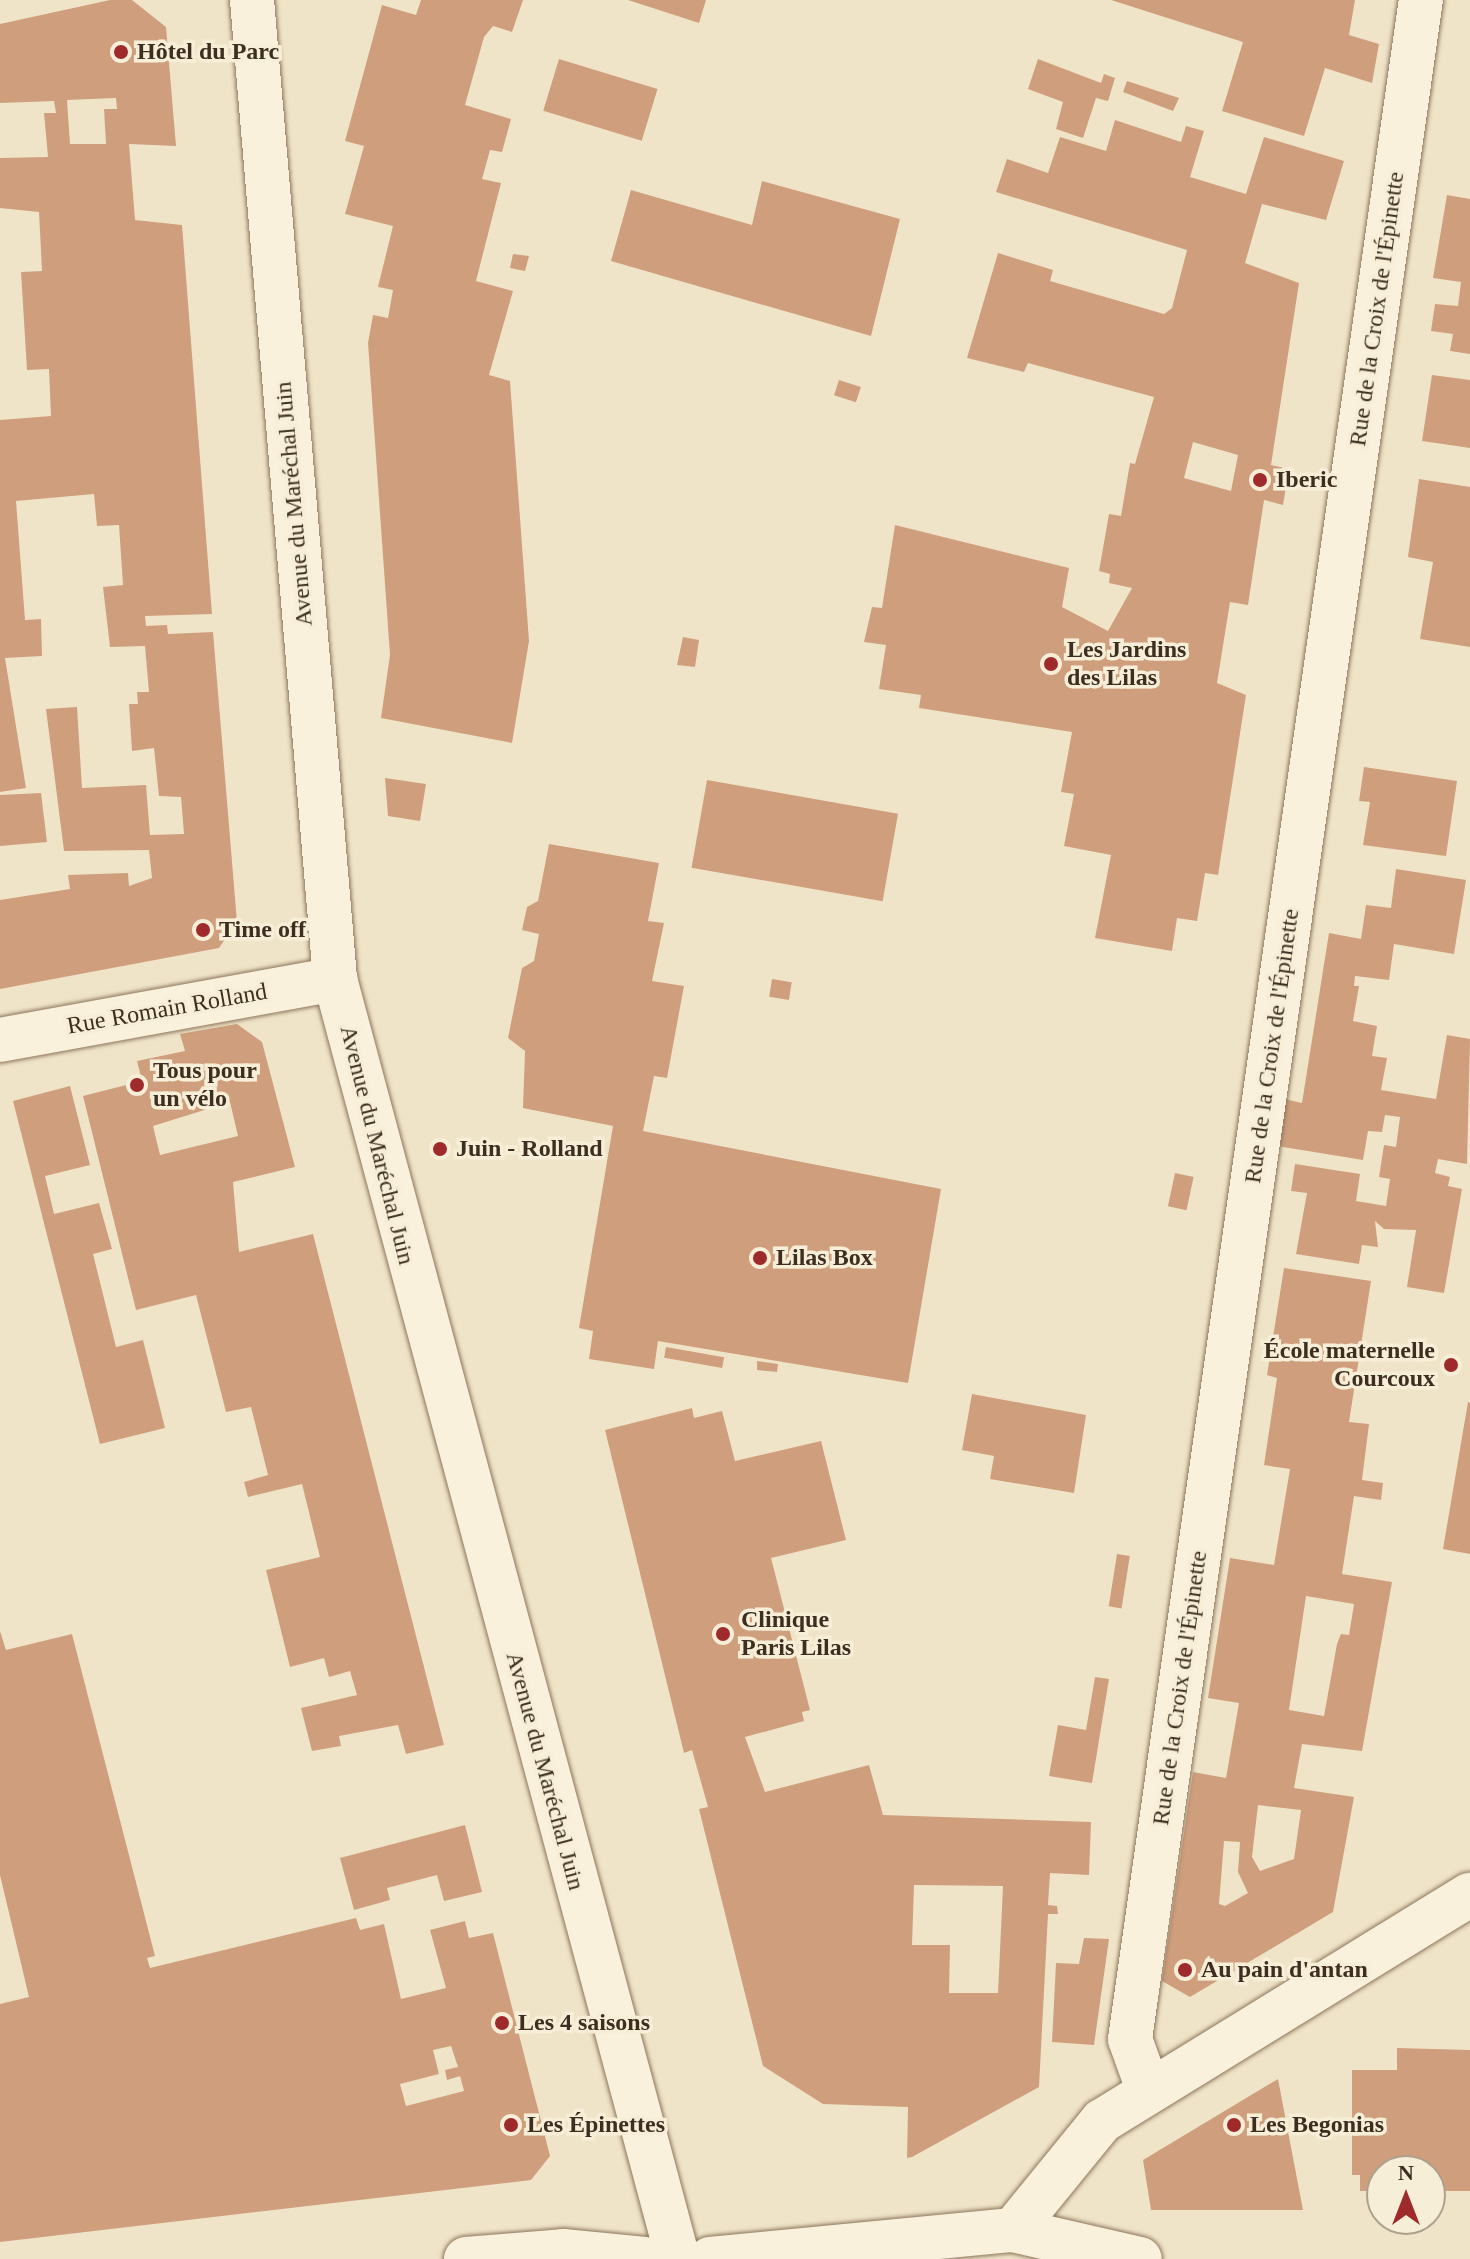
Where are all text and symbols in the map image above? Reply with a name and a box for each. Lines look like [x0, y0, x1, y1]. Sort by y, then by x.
place label: Hôtel du Parc [137, 38, 279, 66]
marker: Hôtel du Parc [112, 43, 130, 61]
street label: Rue de la Croix de l'Épinette [1343, 170, 1411, 448]
street label: Avenue du Maréchal Juin [269, 380, 319, 628]
place label: Iberic [1276, 466, 1337, 494]
marker: Iberic [1251, 471, 1269, 489]
place label: Les Jardins des Lilas [1067, 636, 1186, 692]
marker: Les Jardins des Lilas [1042, 655, 1060, 673]
street label: Rue de la Croix de l'Épinette [1238, 907, 1306, 1185]
place label: Time off [219, 916, 306, 944]
marker: Time off [194, 921, 212, 939]
street label: Rue Romain Rolland [65, 977, 269, 1041]
street label: Avenue du Maréchal Juin [333, 1022, 421, 1268]
place label: Tous pour un vélo [153, 1057, 257, 1113]
marker: Tous pour un vélo [128, 1076, 146, 1094]
place label: Juin - Rolland [456, 1135, 603, 1163]
marker: Juin - Rolland [431, 1140, 449, 1158]
place label: Lilas Box [776, 1244, 873, 1272]
marker: Lilas Box [751, 1249, 769, 1267]
place label: École maternelle Courcoux [1264, 1337, 1435, 1393]
marker: École maternelle Courcoux [1442, 1356, 1460, 1374]
street label: Rue de la Croix de l'Épinette [1146, 1549, 1214, 1827]
place label: Clinique Paris Lilas [741, 1606, 851, 1662]
marker: Clinique Paris Lilas [712, 1623, 734, 1645]
street label: Avenue du Maréchal Juin [499, 1649, 591, 1893]
place label: Au pain d'antan [1201, 1956, 1368, 1984]
marker: Au pain d'antan [1176, 1961, 1194, 1979]
place label: Les 4 saisons [518, 2009, 650, 2037]
marker: Les 4 saisons [493, 2014, 511, 2032]
place label: Les Épinettes [527, 2111, 665, 2139]
place label: Les Begonias [1250, 2111, 1384, 2139]
marker: Les Épinettes [502, 2116, 520, 2134]
marker: Les Begonias [1225, 2116, 1243, 2134]
north arrow [1366, 2155, 1446, 2235]
text: N [1398, 2160, 1414, 2185]

